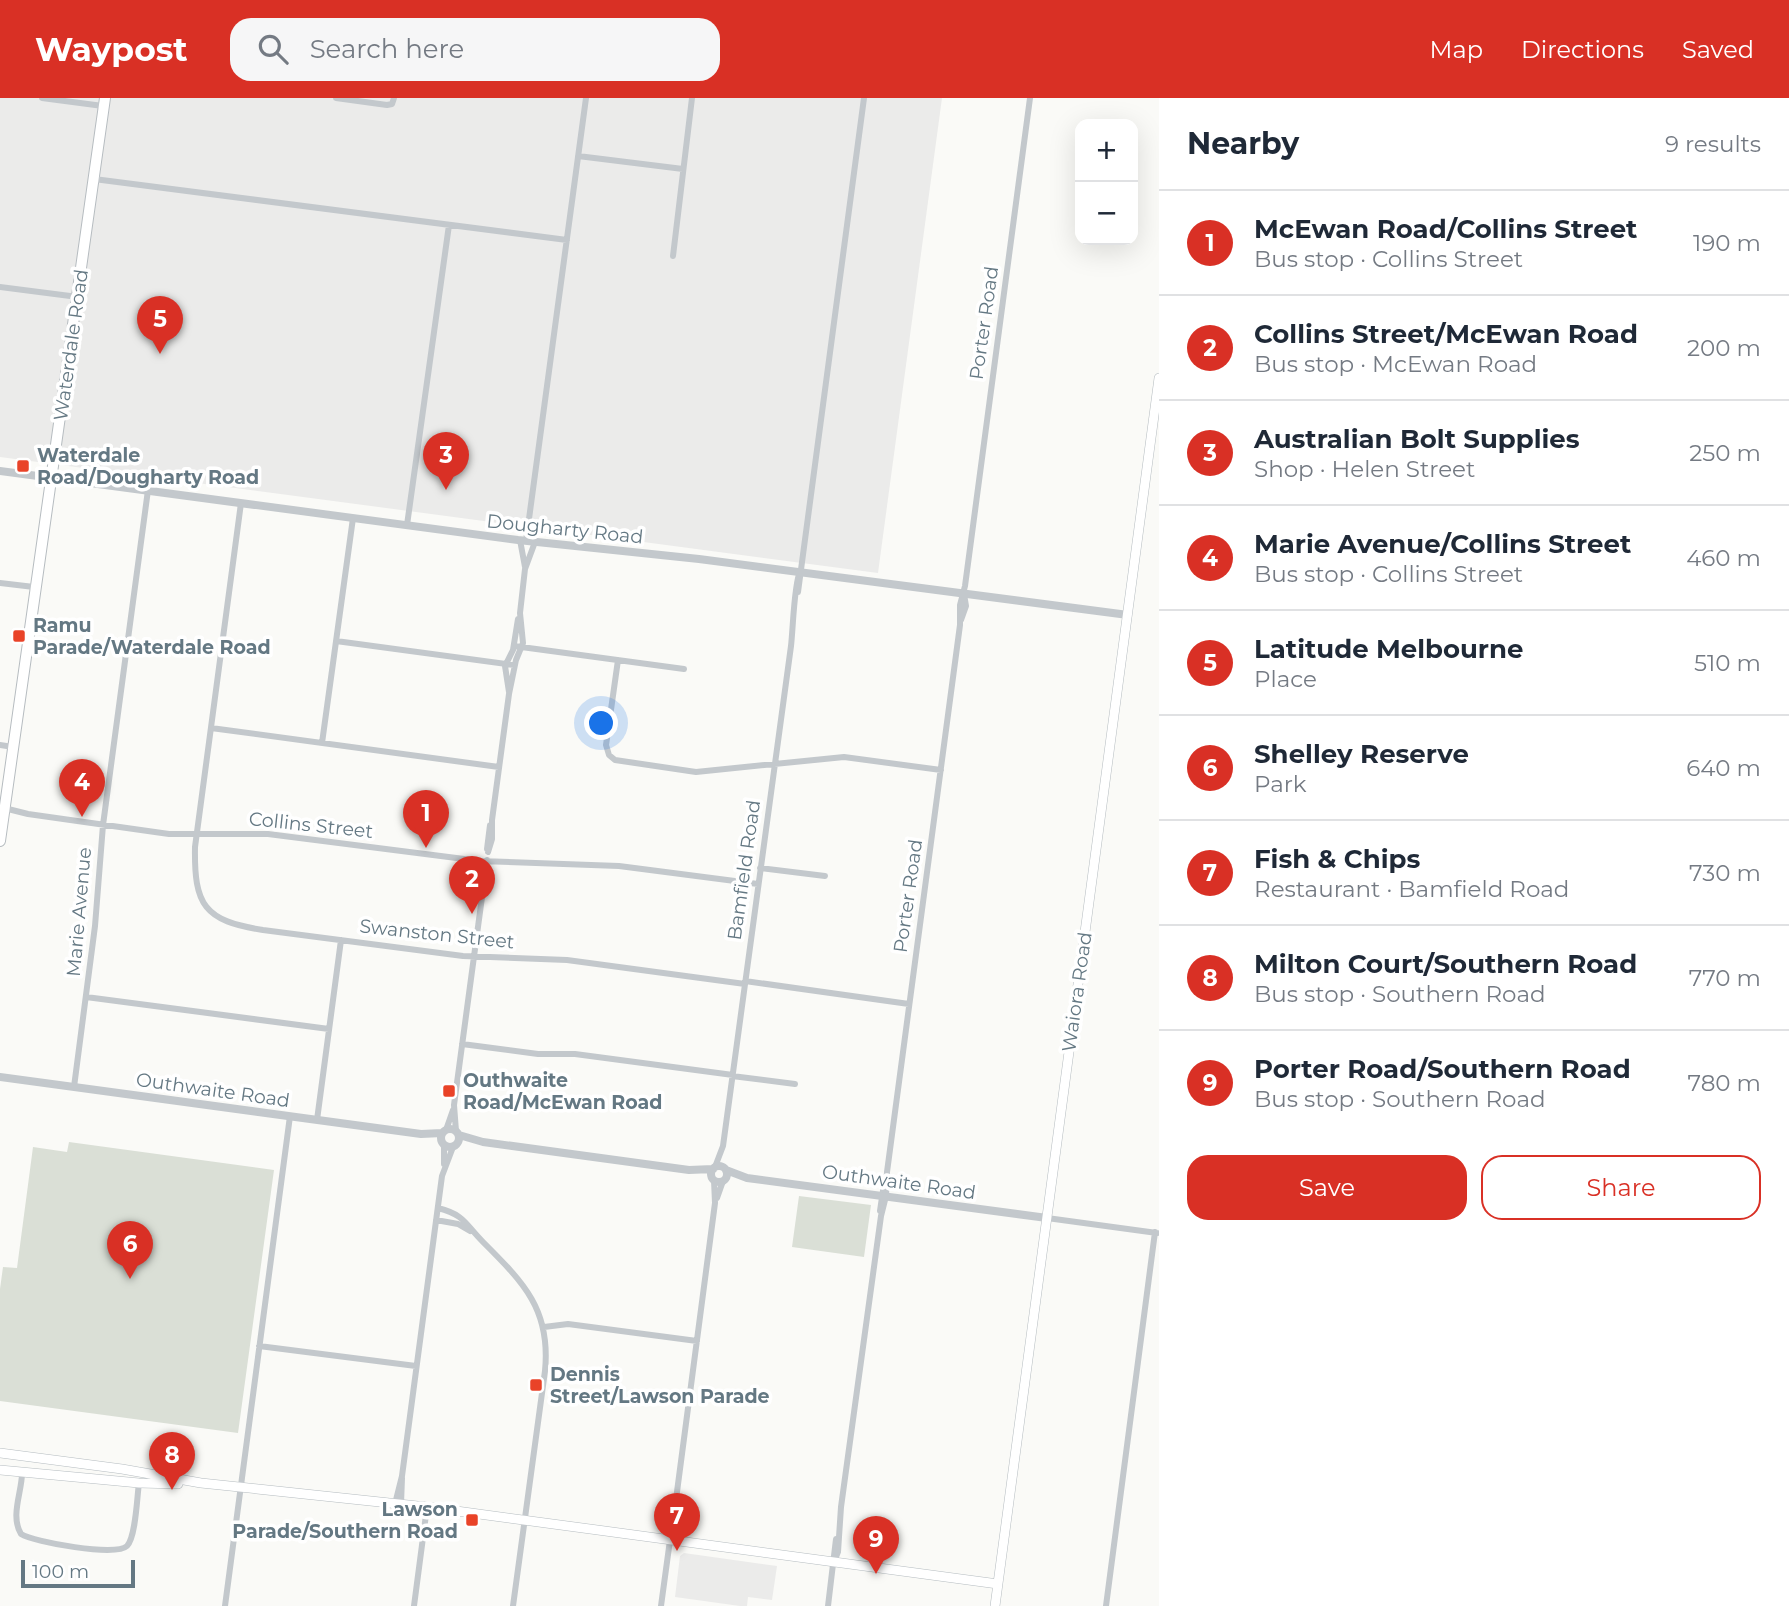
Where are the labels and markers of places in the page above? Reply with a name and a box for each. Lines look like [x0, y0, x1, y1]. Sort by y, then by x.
pin: 5 [137, 296, 183, 354]
pin: 3 [423, 432, 469, 490]
place label: Waterdale Road/Dougharty Road [37, 444, 259, 489]
marker: Waterdale Road/Dougharty Road [15, 458, 31, 474]
place label: Ramu Parade/Waterdale Road [33, 614, 271, 659]
marker: Ramu Parade/Waterdale Road [11, 628, 27, 644]
pin: 4 [59, 759, 105, 817]
pin: 1 [403, 790, 449, 848]
pin: 2 [449, 856, 495, 914]
place label: Outhwaite Road/McEwan Road [463, 1069, 662, 1114]
marker: Outhwaite Road/McEwan Road [441, 1083, 457, 1099]
pin: 6 [107, 1221, 153, 1279]
place label: Dennis Street/Lawson Parade [550, 1363, 770, 1408]
marker: Dennis Street/Lawson Parade [528, 1377, 544, 1393]
pin: 8 [149, 1432, 195, 1490]
pin: 7 [654, 1493, 700, 1551]
place label: Lawson Parade/Southern Road [232, 1498, 458, 1543]
marker: Lawson Parade/Southern Road [464, 1512, 480, 1528]
pin: 9 [853, 1516, 899, 1574]

